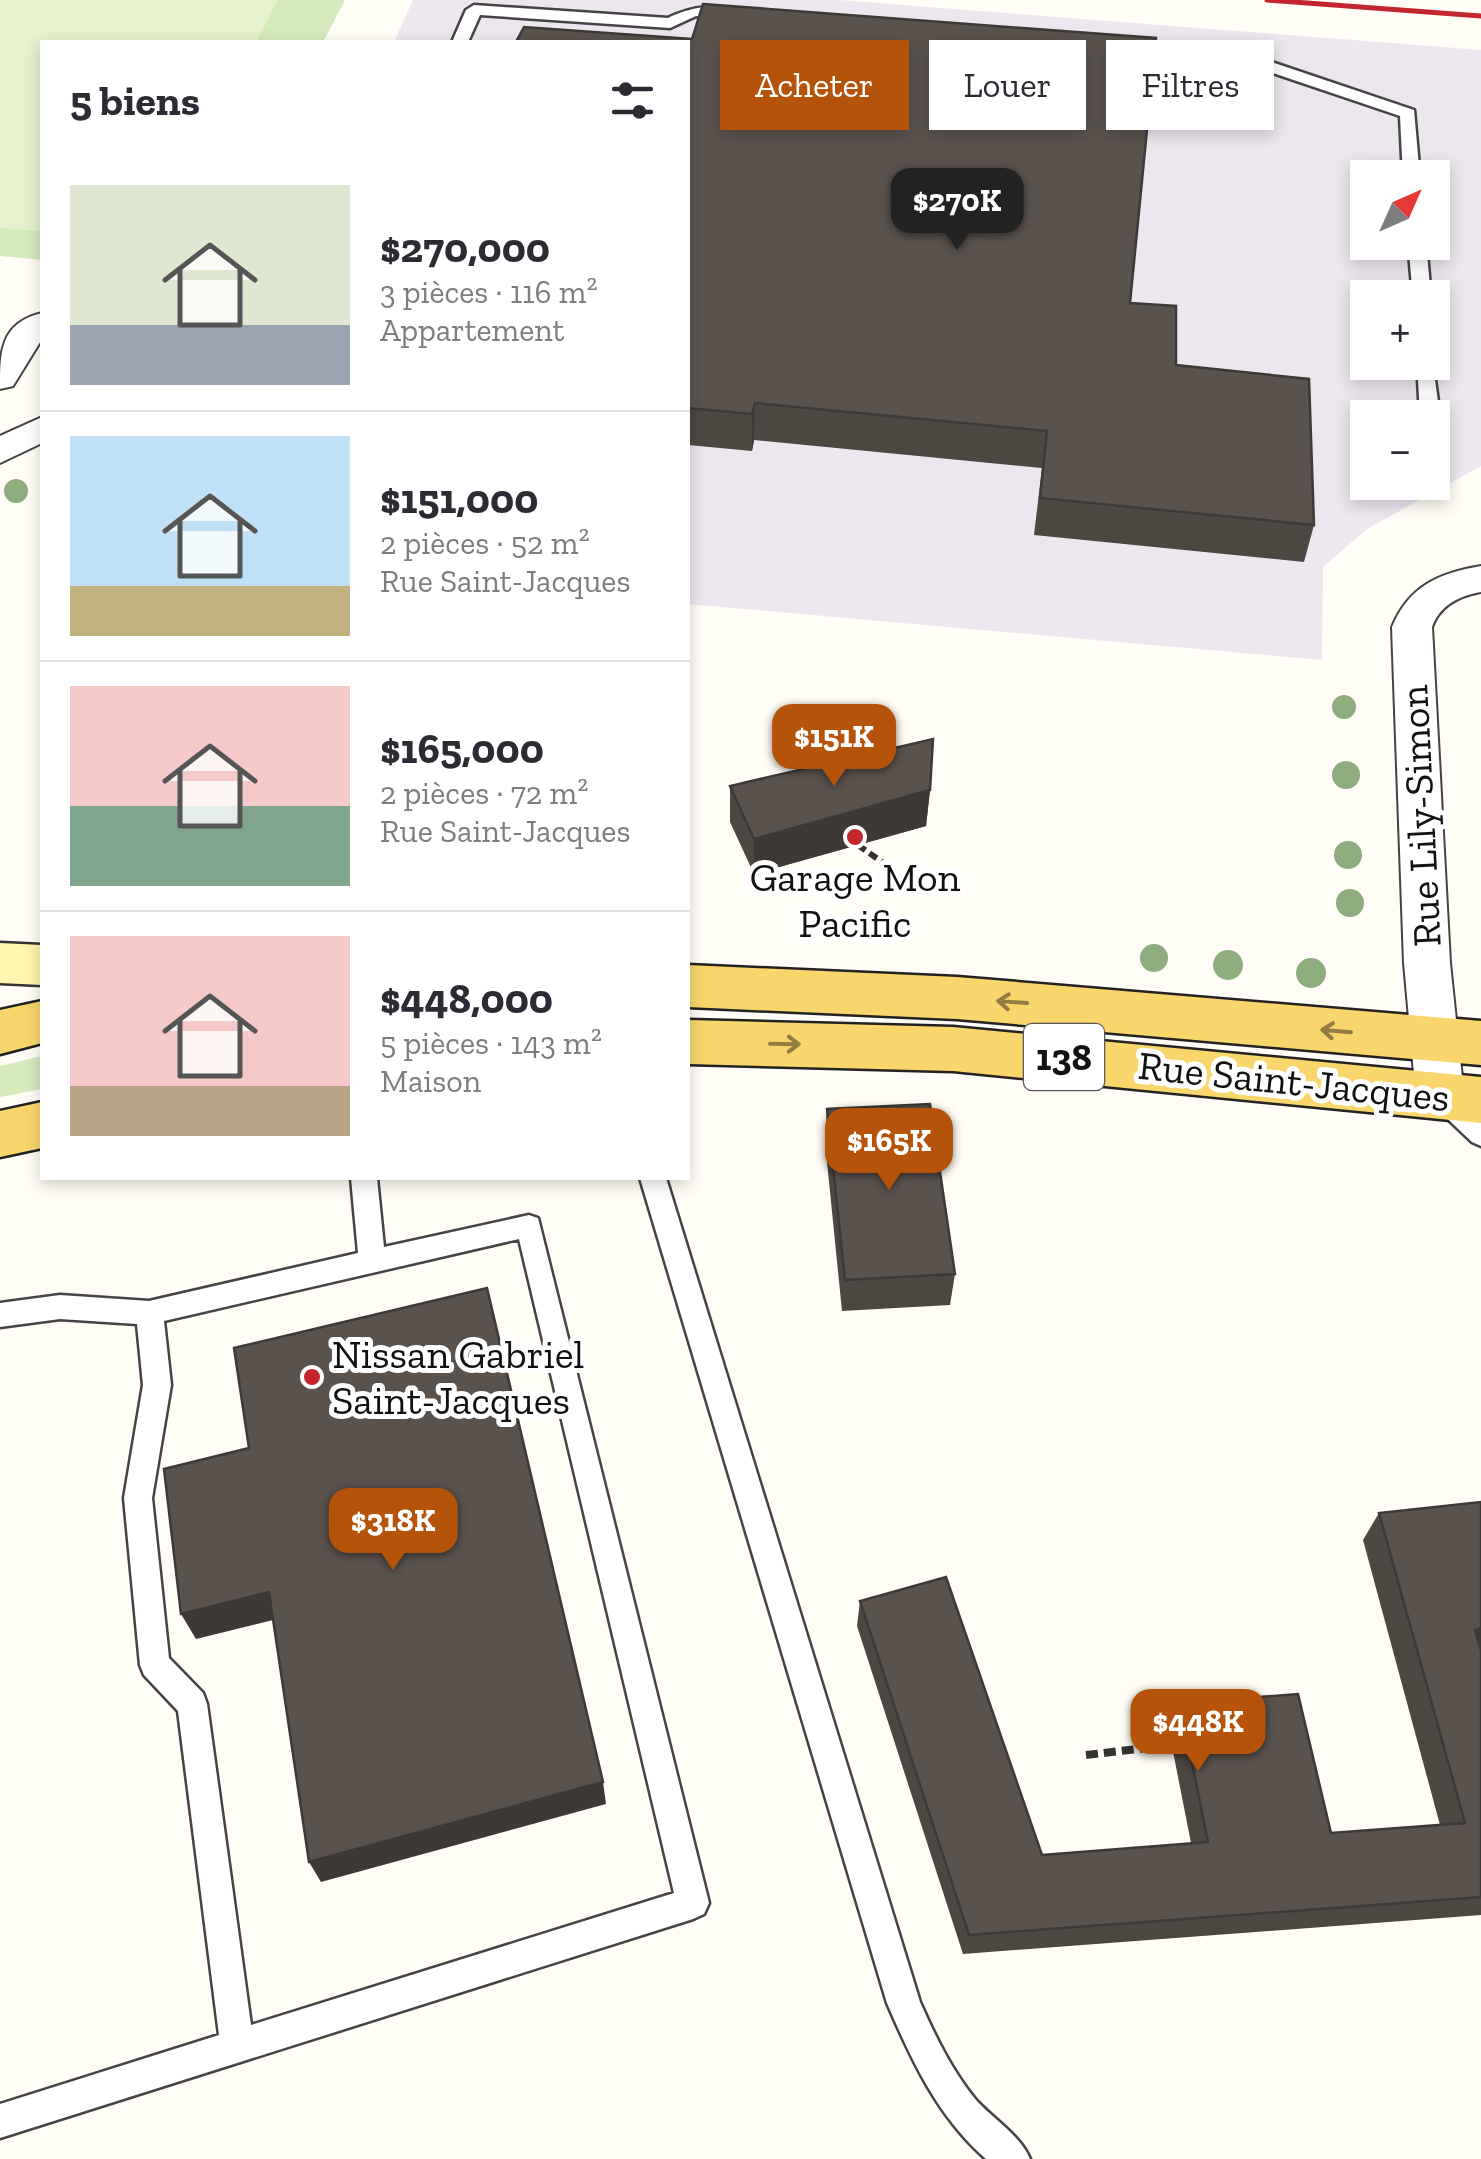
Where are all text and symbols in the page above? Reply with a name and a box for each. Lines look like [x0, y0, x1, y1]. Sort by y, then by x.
chip: Acheter [720, 40, 909, 130]
chip: Louer [929, 40, 1086, 130]
chip: Filtres [1106, 40, 1274, 130]
icon: filters [605, 73, 660, 128]
text: 5 biens [70, 75, 200, 126]
north arrow [1350, 160, 1450, 260]
map controls [1350, 160, 1450, 500]
pin: $270K [887, 168, 1027, 253]
text: $270K [913, 181, 1001, 219]
text: $270,000 [380, 222, 550, 273]
icon: home [150, 225, 270, 345]
text: 3 pièces · 116 m² [380, 273, 598, 311]
button: + [1350, 280, 1450, 380]
text: Appartement [380, 311, 564, 349]
button: − [1350, 400, 1450, 500]
text: $151,000 [380, 473, 538, 524]
icon: home [150, 476, 270, 596]
text: 2 pièces · 52 m² [380, 524, 590, 562]
text: Rue Saint-Jacques [380, 562, 630, 600]
street label: Rue Lily-Simon [1389, 684, 1451, 948]
pin: $151K [764, 704, 904, 789]
text: $151K [794, 717, 874, 755]
text: $165,000 [380, 723, 544, 774]
icon: home [150, 726, 270, 846]
text: 2 pièces · 72 m² [380, 774, 588, 812]
text: Rue Saint-Jacques [380, 812, 630, 850]
marker: Garage Mon Pacific [844, 826, 866, 848]
place label: Garage Mon Pacific [750, 853, 960, 947]
text: $448,000 [380, 973, 553, 1024]
icon: home [150, 976, 270, 1096]
one-way arrow [997, 993, 1029, 1012]
one-way arrow [1320, 1022, 1353, 1041]
text: 5 pièces · 143 m² [380, 1024, 602, 1062]
road number: 138 [1024, 1024, 1104, 1090]
one-way arrow [768, 1035, 800, 1054]
street label: Rue Saint-Jacques [1136, 1041, 1452, 1121]
text: Maison [380, 1062, 481, 1100]
pin: $165K [819, 1108, 959, 1193]
text: $165K [847, 1121, 931, 1159]
place label: Nissan Gabriel Saint-Jacques [332, 1330, 584, 1424]
marker: Nissan Gabriel Saint-Jacques [301, 1366, 323, 1388]
pin: $318K [323, 1488, 463, 1573]
text: $318K [351, 1501, 435, 1539]
pin: $448K [1128, 1689, 1268, 1774]
text: $448K [1152, 1702, 1244, 1740]

